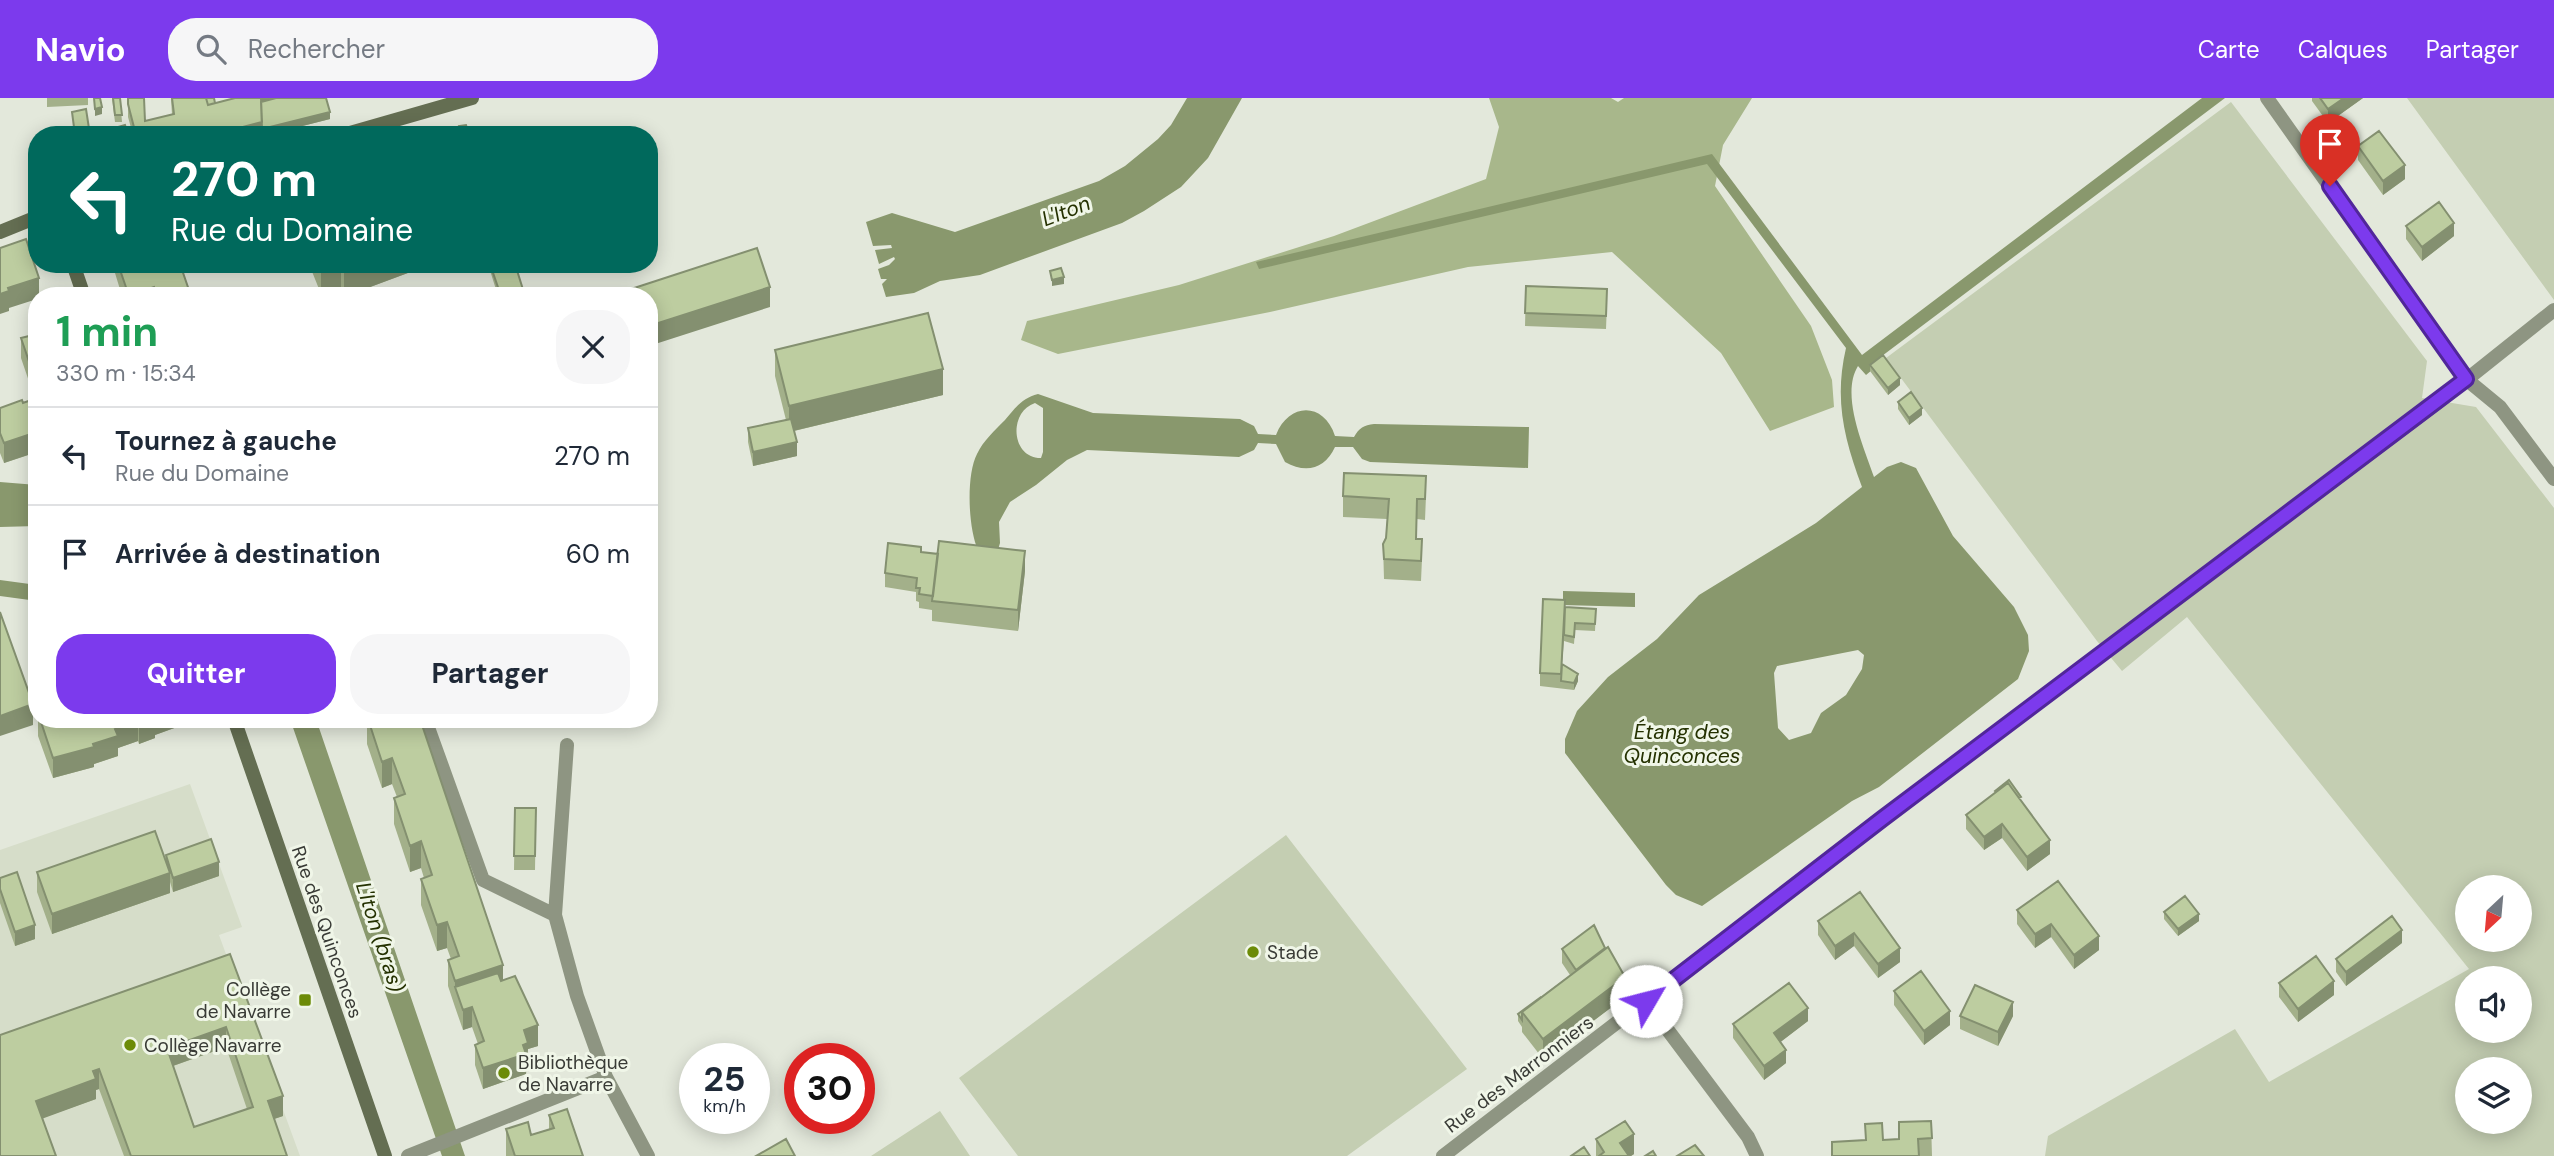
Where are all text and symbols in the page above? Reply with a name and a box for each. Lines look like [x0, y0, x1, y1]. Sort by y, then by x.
search box [168, 18, 658, 81]
text: Navio [35, 28, 126, 71]
icon: search [192, 30, 230, 68]
text: Rechercher [248, 32, 385, 66]
text: Carte [2198, 34, 2260, 65]
text: Calques [2298, 34, 2388, 65]
text: Partager [2426, 34, 2519, 65]
pin [2300, 114, 2360, 186]
icon: arrive [2311, 125, 2349, 163]
text: 270 m [171, 147, 317, 211]
icon: left [56, 154, 147, 245]
water label: L'Iton [1038, 189, 1094, 233]
text: Rue du Domaine [171, 209, 413, 251]
text: 1 min [56, 304, 158, 359]
button: close [556, 310, 630, 384]
text: 330 m · 15:34 [56, 358, 196, 388]
text: Tournez à gauche [115, 424, 337, 458]
icon: left [56, 437, 94, 475]
text: 270 m [554, 439, 630, 473]
text: Rue du Domaine [115, 458, 289, 488]
icon: arrive [56, 535, 94, 573]
text: Arrivée à destination [115, 537, 381, 571]
text: 60 m [566, 537, 630, 571]
button: Quitter [56, 634, 336, 714]
button: Partager [350, 634, 630, 714]
water label: Étang des Quinconces [1624, 718, 1740, 770]
street label: Rue des Quinconces [286, 843, 368, 1021]
north arrow [2455, 875, 2532, 952]
map controls [2455, 875, 2532, 1134]
water label: L'Iton (bras) [349, 878, 411, 996]
place label: Stade [1267, 940, 1319, 965]
marker: Stade [1245, 944, 1261, 960]
position arrow [1609, 964, 1683, 1038]
button: sound [2455, 966, 2532, 1043]
place label: Collège de Navarre [196, 977, 291, 1024]
marker: Collège de Navarre [297, 992, 313, 1008]
street label: Rue des Marronniers [1439, 1010, 1599, 1138]
place label: Collège Navarre [144, 1033, 282, 1058]
marker: Collège Navarre [122, 1037, 138, 1053]
speed limit sign: 30 [784, 1043, 875, 1134]
place label: Bibliothèque de Navarre [518, 1050, 628, 1097]
text: 25 [704, 1056, 745, 1102]
button: layers [2455, 1057, 2532, 1134]
marker: Bibliothèque de Navarre [496, 1065, 512, 1081]
text: km/h [703, 1094, 746, 1118]

